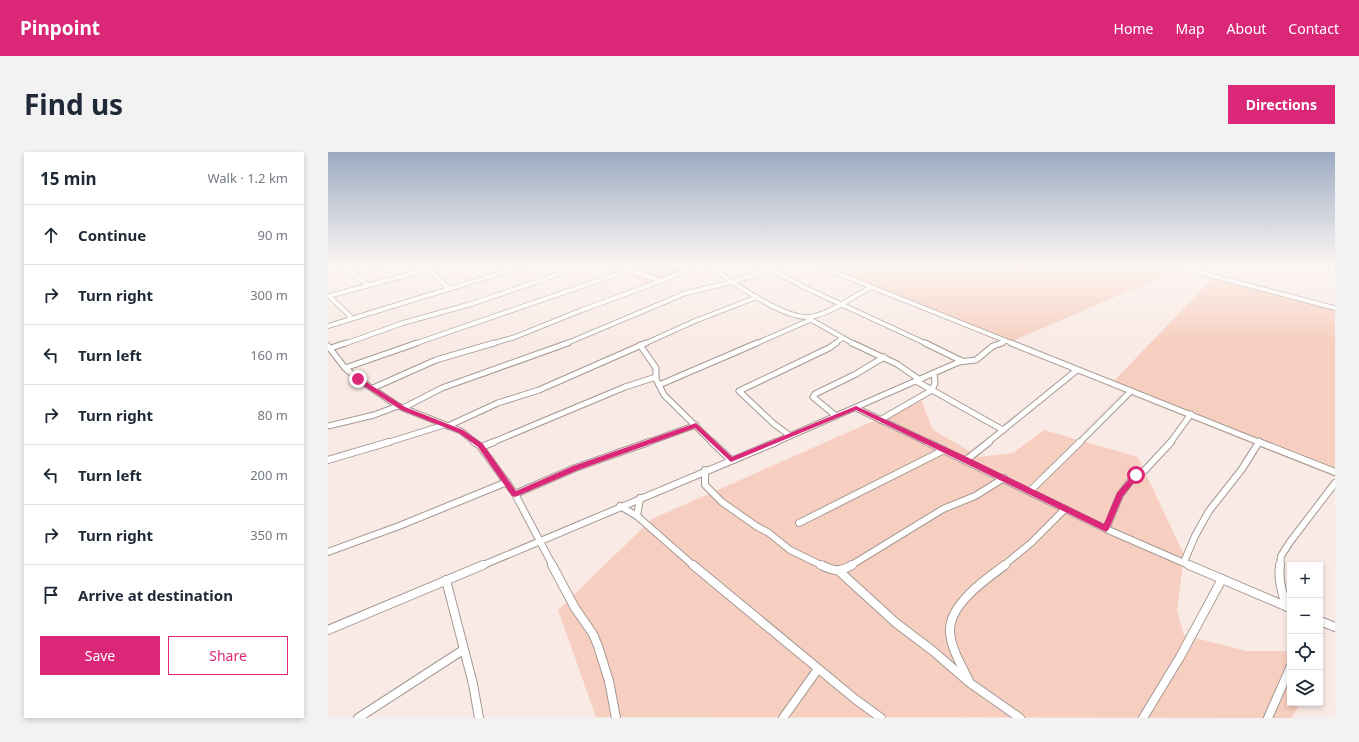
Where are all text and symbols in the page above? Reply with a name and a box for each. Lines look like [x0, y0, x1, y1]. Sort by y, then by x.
text: Pinpoint [20, 15, 100, 41]
text: Home [1114, 19, 1153, 38]
text: Map [1175, 19, 1205, 38]
text: About [1227, 19, 1266, 38]
text: Contact [1288, 19, 1339, 38]
text: Find us [24, 85, 123, 123]
button: Directions [1228, 85, 1335, 124]
text: 15 min [40, 167, 97, 190]
text: Walk · 1.2 km [208, 169, 288, 187]
icon: ahead [40, 224, 62, 246]
text: Continue [78, 225, 146, 245]
text: 90 m [258, 226, 288, 244]
icon: right [40, 284, 62, 306]
text: Turn right [78, 285, 153, 305]
text: 300 m [250, 286, 288, 304]
icon: left [40, 344, 62, 366]
text: Turn left [78, 345, 142, 365]
text: 160 m [250, 346, 288, 364]
route end [349, 370, 367, 388]
icon: right [40, 404, 62, 426]
text: Turn right [78, 405, 153, 425]
text: 80 m [258, 406, 288, 424]
icon: left [40, 464, 62, 486]
text: Turn left [78, 465, 142, 485]
text: 200 m [250, 466, 288, 484]
route start [1127, 466, 1145, 484]
icon: right [40, 524, 62, 546]
text: Turn right [78, 525, 153, 545]
text: 350 m [250, 526, 288, 544]
map controls [1287, 562, 1323, 706]
button: + [1287, 562, 1323, 598]
icon: arrive [40, 584, 62, 606]
text: Arrive at destination [78, 585, 233, 605]
button: − [1287, 598, 1323, 634]
button: locate [1287, 634, 1323, 670]
button: Save [40, 636, 160, 675]
button: Share [168, 636, 288, 675]
button: layers [1287, 670, 1323, 706]

